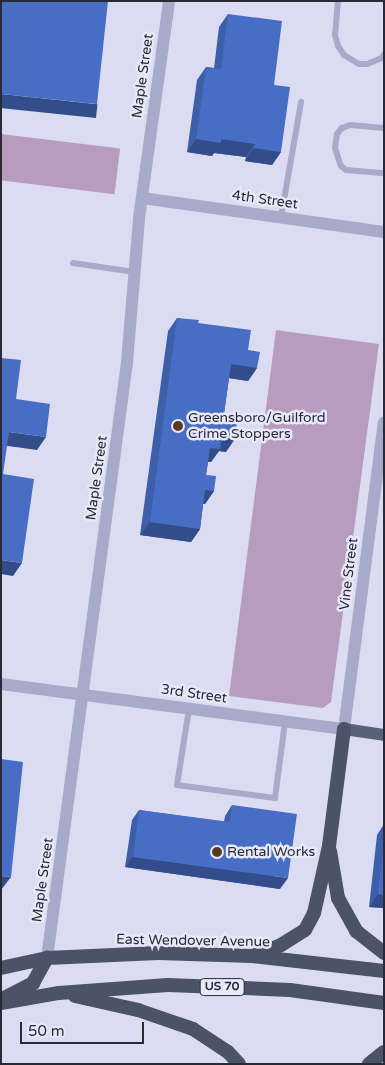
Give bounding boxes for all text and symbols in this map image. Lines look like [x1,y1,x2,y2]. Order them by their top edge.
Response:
street label: Maple Street [129,33,157,119]
street label: 4th Street [231,187,299,213]
place label: Greensboro/Guilford Crime Stoppers [188,410,326,442]
marker: Greensboro/Guilford Crime Stoppers [172,420,184,432]
street label: Maple Street [83,435,111,521]
street label: Vine Street [336,537,362,611]
street label: 3rd Street [160,681,228,707]
street label: Maple Street [29,837,57,923]
place label: Rental Works [227,844,315,860]
marker: Rental Works [211,846,223,858]
street label: East Wendover Avenue [116,931,270,951]
road number: US 70 [200,978,244,996]
scale bar [22,1012,146,1044]
text: 50 m [28,1022,65,1040]

